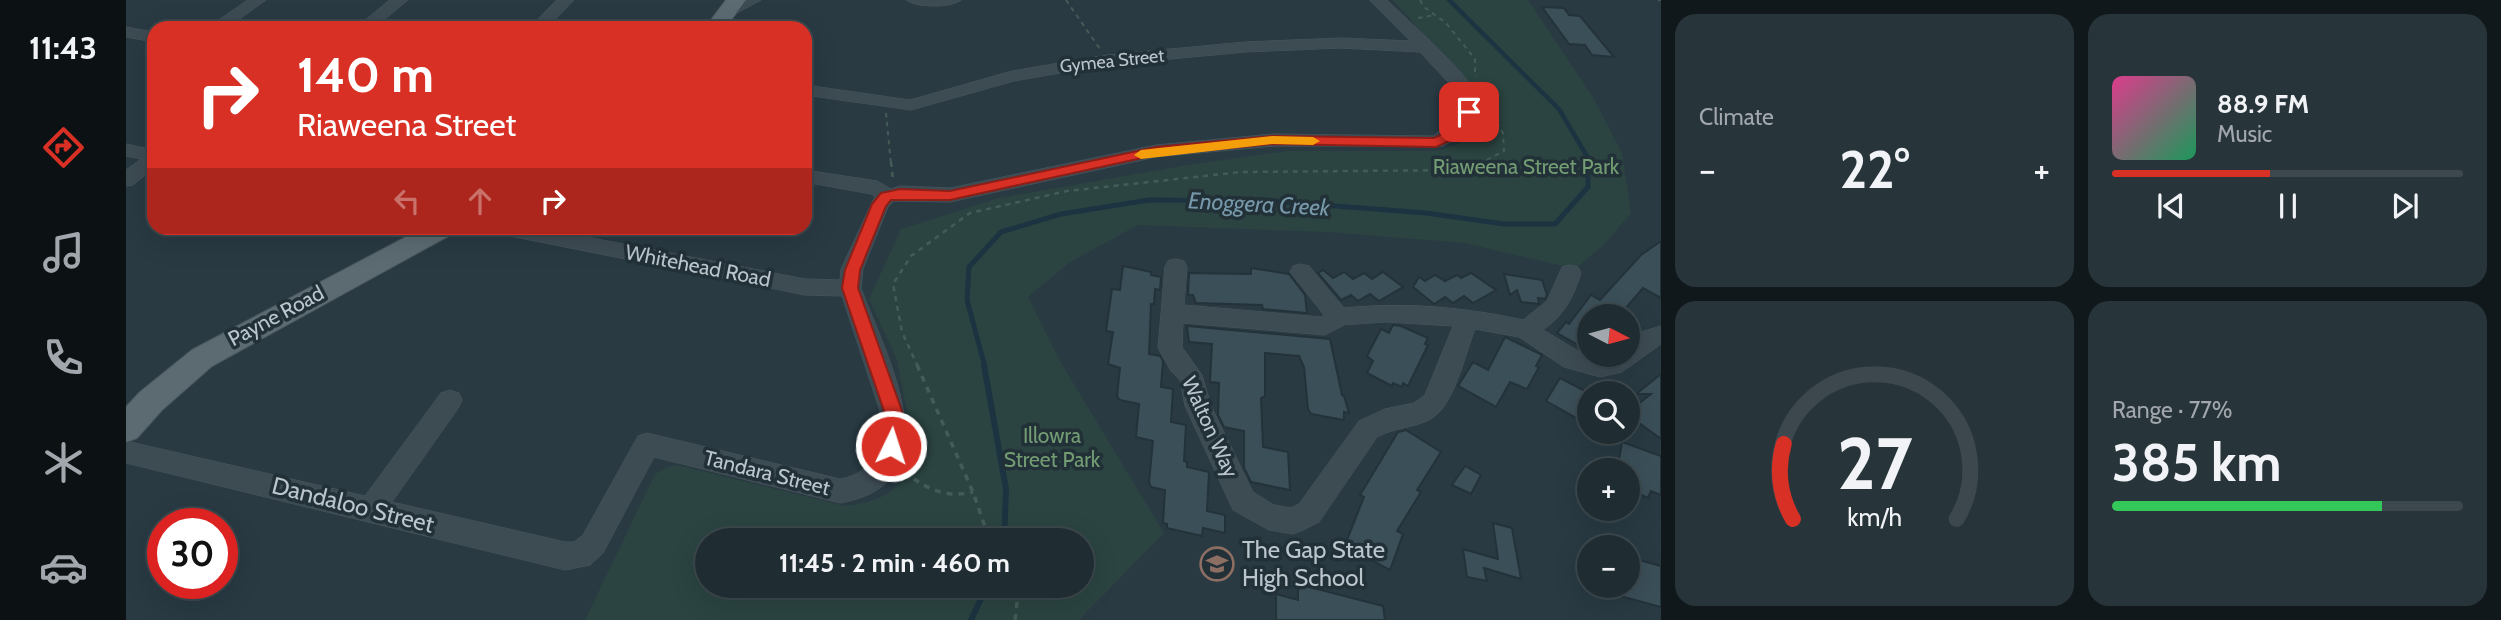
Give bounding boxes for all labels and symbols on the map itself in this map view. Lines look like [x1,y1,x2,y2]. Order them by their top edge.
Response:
street label: Gymea Street [1059,45,1165,77]
pin [1439,82,1499,142]
park label: Riaweena Street Park [1433,154,1620,179]
water label: Enoggera Creek [1187,186,1332,222]
street label: Whitehead Road [623,239,773,292]
street label: Payne Road [224,280,328,351]
north arrow [1577,304,1640,368]
street label: Walton Way [1177,372,1244,482]
position arrow [854,409,928,483]
park label: Illowra Street Park [1004,423,1101,472]
street label: Tandara Street [702,445,833,500]
street label: Dandaloo Street [269,470,437,539]
speed limit sign: 30 [147,508,238,599]
place label: The Gap State High School [1242,535,1385,592]
school or university icon: The Gap State High School [1198,545,1236,583]

